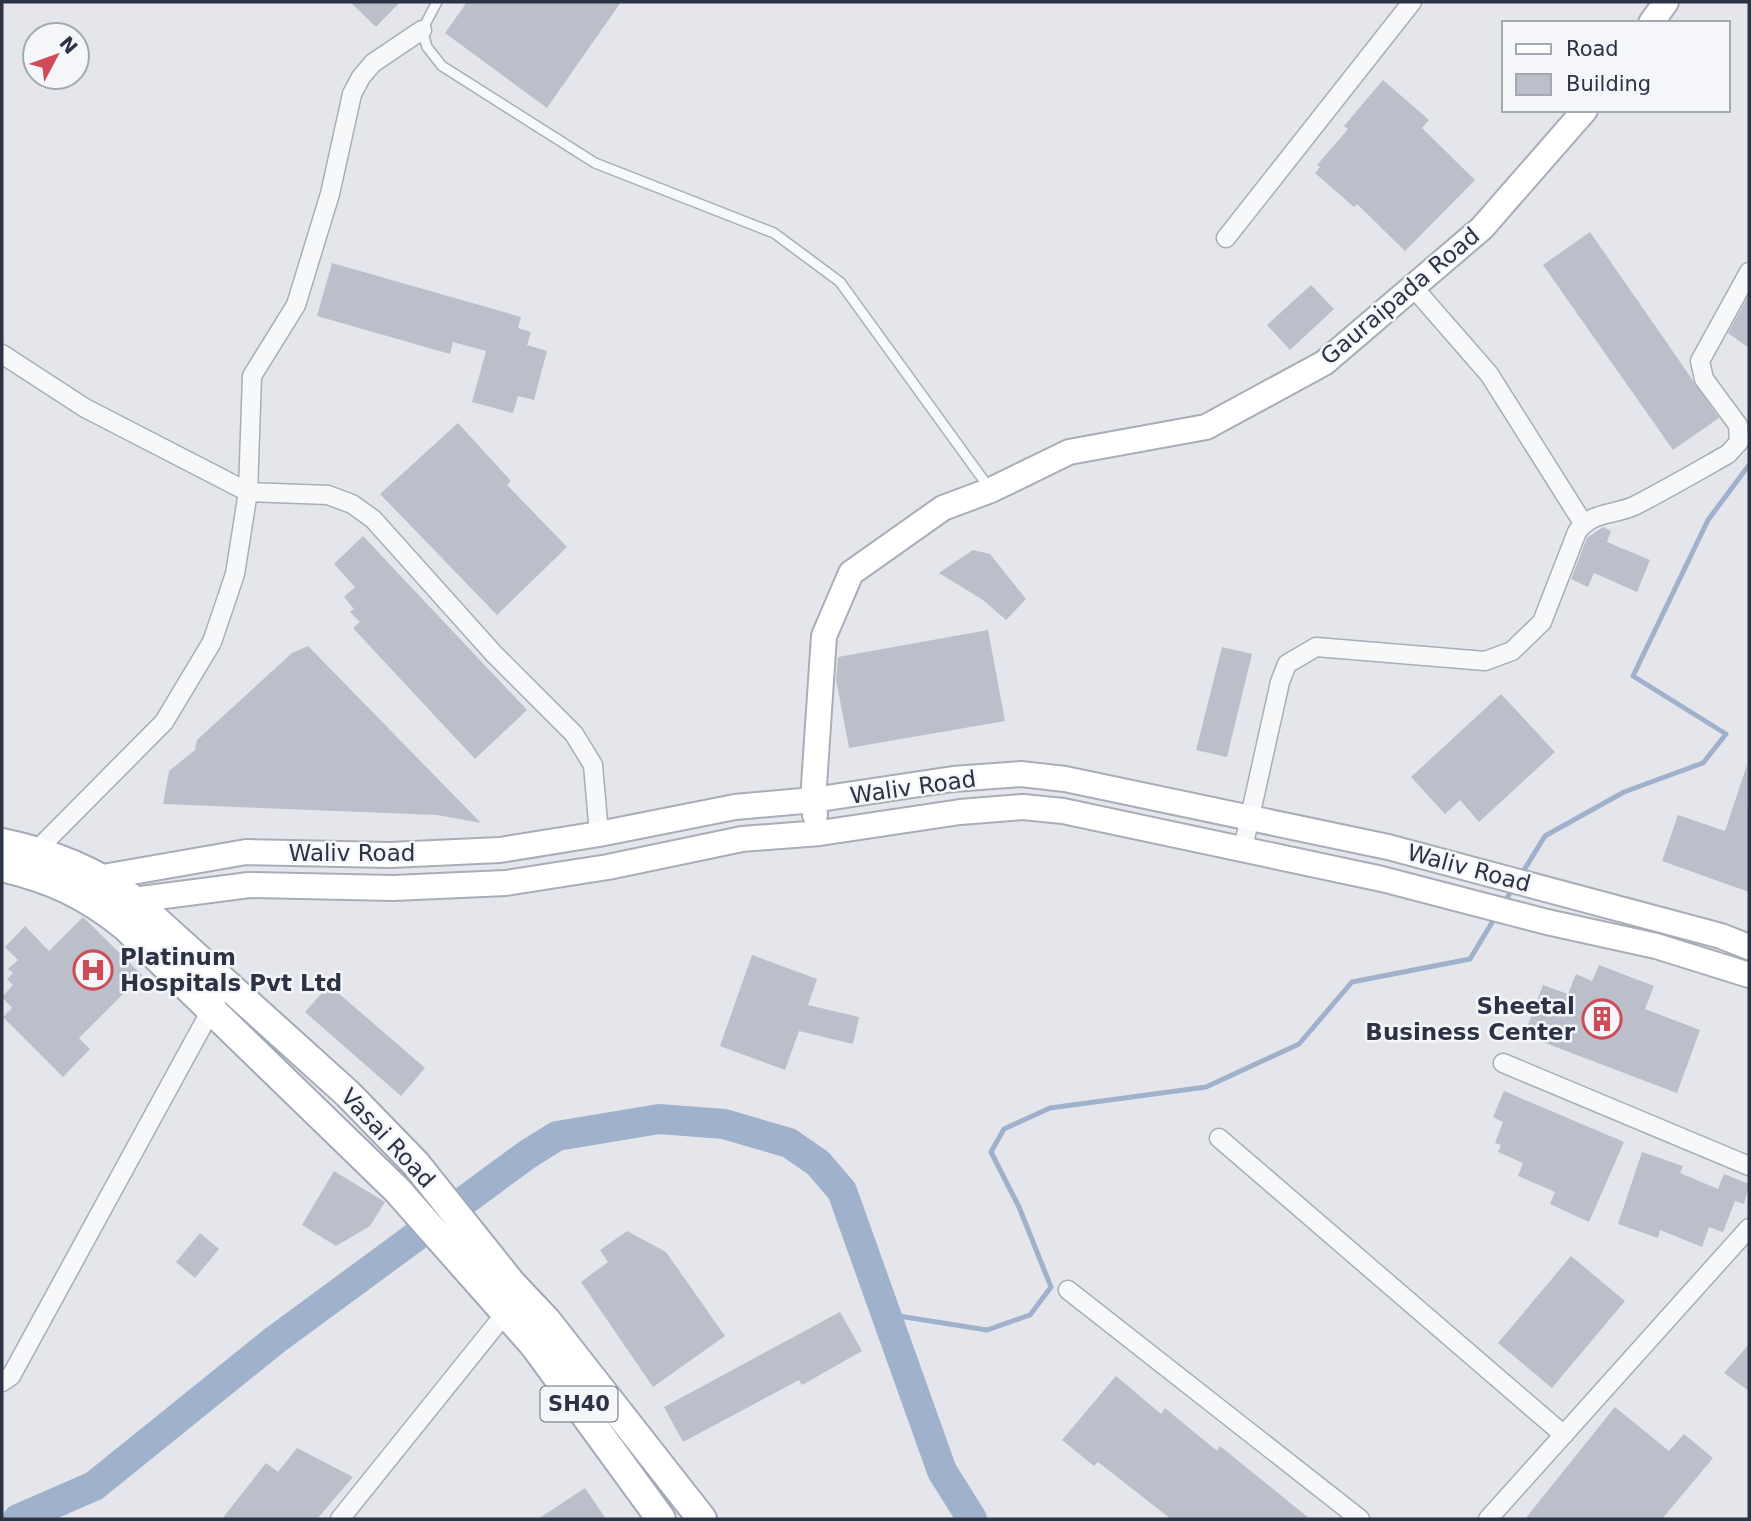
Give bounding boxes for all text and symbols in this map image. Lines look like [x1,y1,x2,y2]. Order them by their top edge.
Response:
north arrow [21,21,91,91]
legend [1502,21,1730,112]
text: N [55,32,82,58]
text: Road [1566,37,1619,61]
text: Building [1566,72,1651,96]
street label: Gauraipada Road [1315,222,1485,370]
street label: Waliv Road [848,765,978,809]
street label: Waliv Road [1404,839,1534,897]
street label: Waliv Road [289,840,415,866]
place label: Platinum Hospitals Pvt Ltd [120,944,342,996]
hospital icon: Platinum Hospitals Pvt Ltd [72,949,114,991]
place label: Sheetal Business Center [1365,993,1576,1045]
building icon: Sheetal Business Center [1581,998,1623,1040]
street label: Vasai Road [336,1083,440,1193]
road number: SH40 [540,1386,618,1422]

